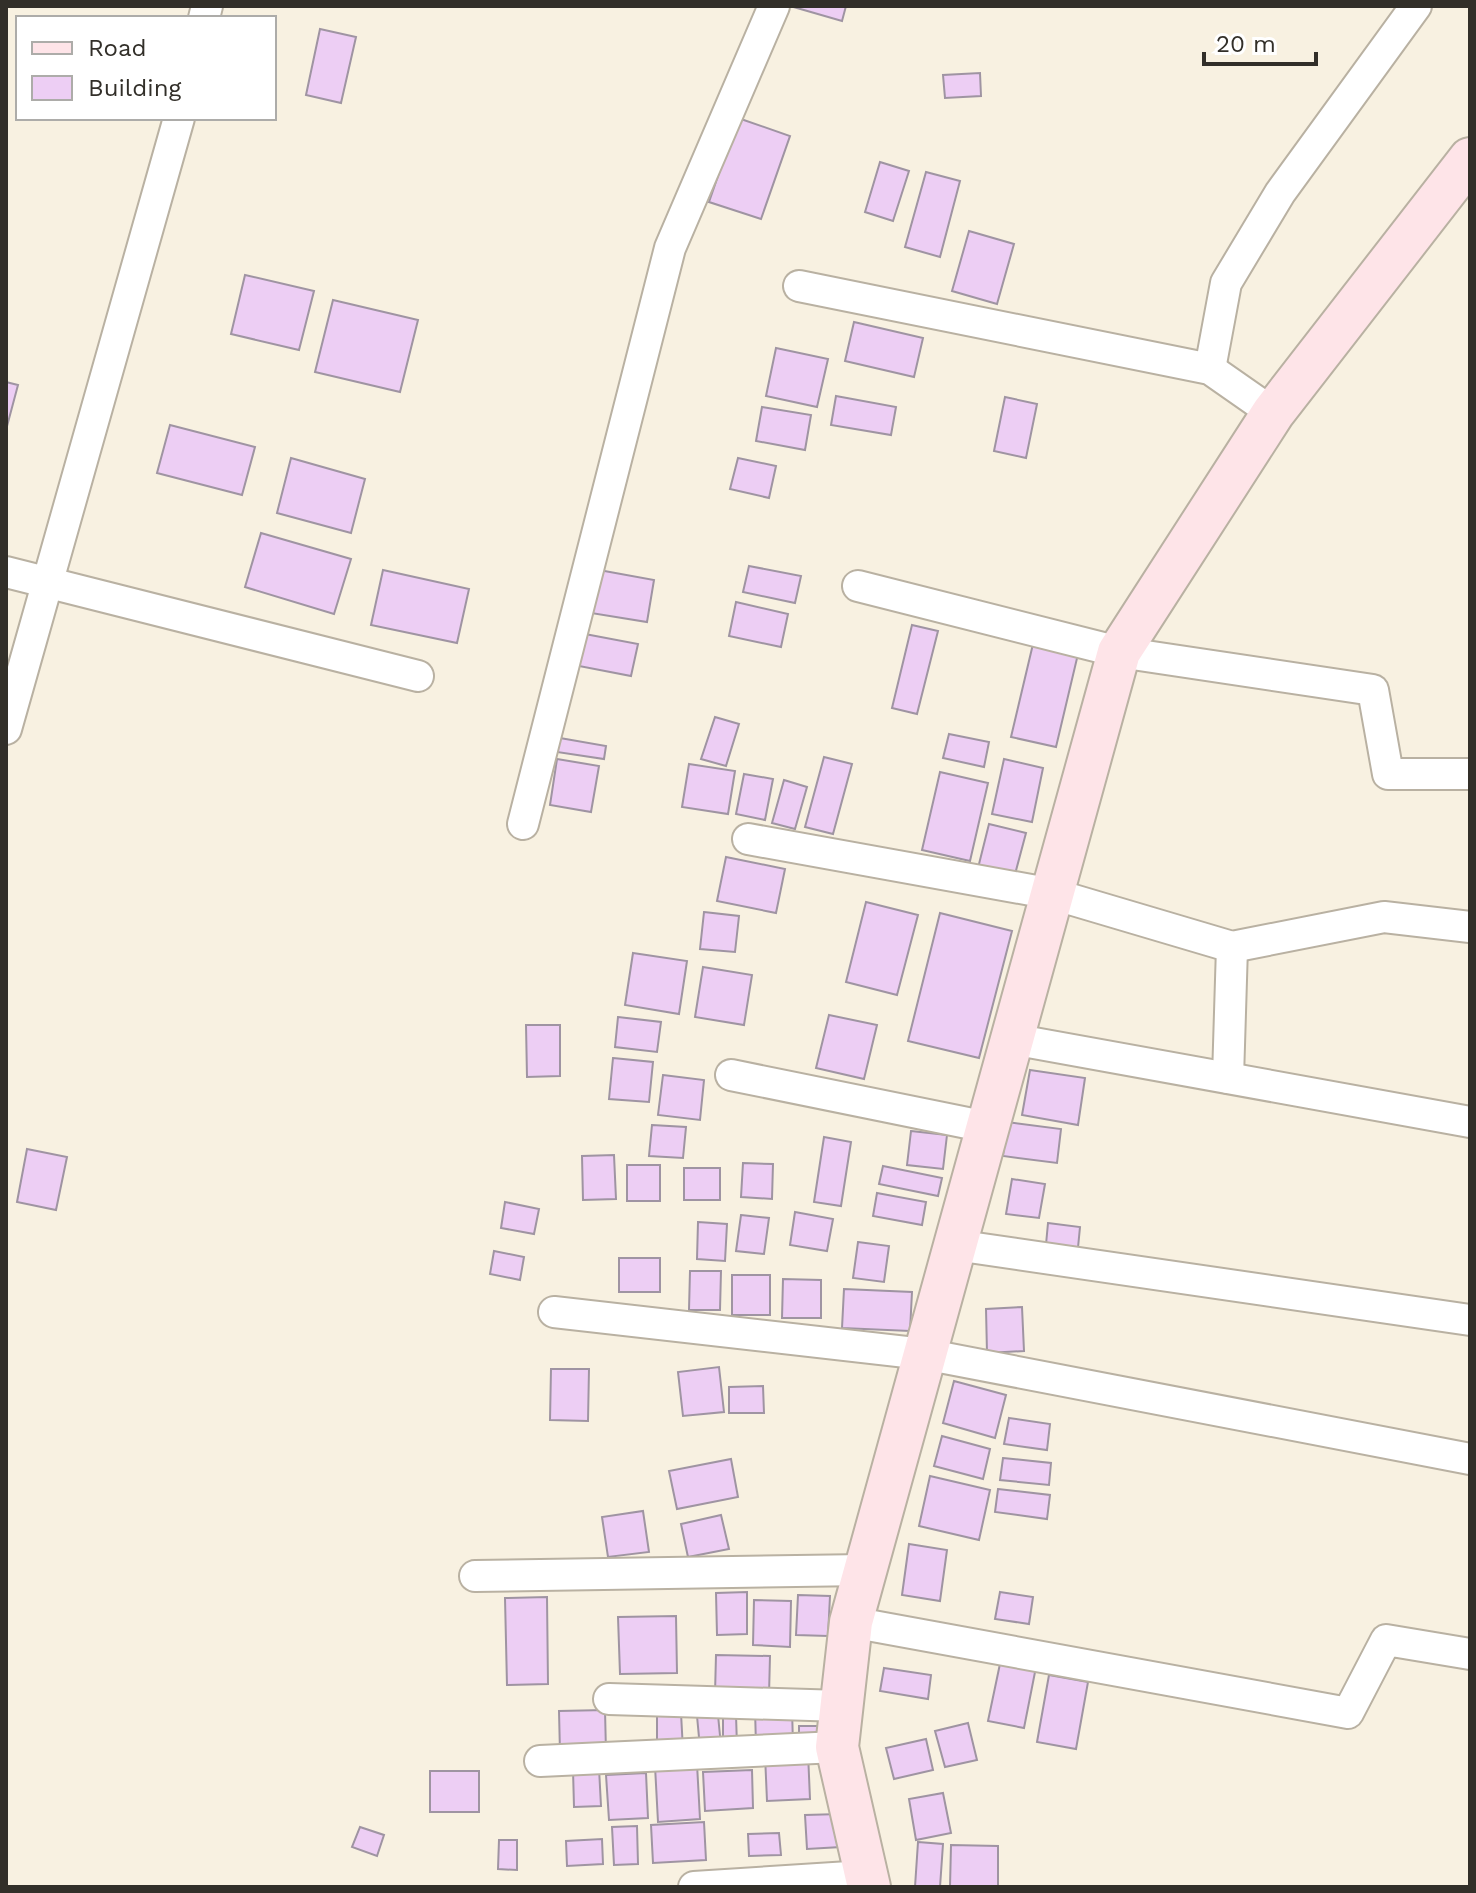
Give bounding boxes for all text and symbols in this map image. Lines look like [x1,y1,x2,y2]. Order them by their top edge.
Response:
legend [16,16,276,120]
scale bar [1204,16,1316,66]
text: 20 m [1216,30,1276,58]
text: Road [88,34,147,62]
text: Building [88,74,181,102]

